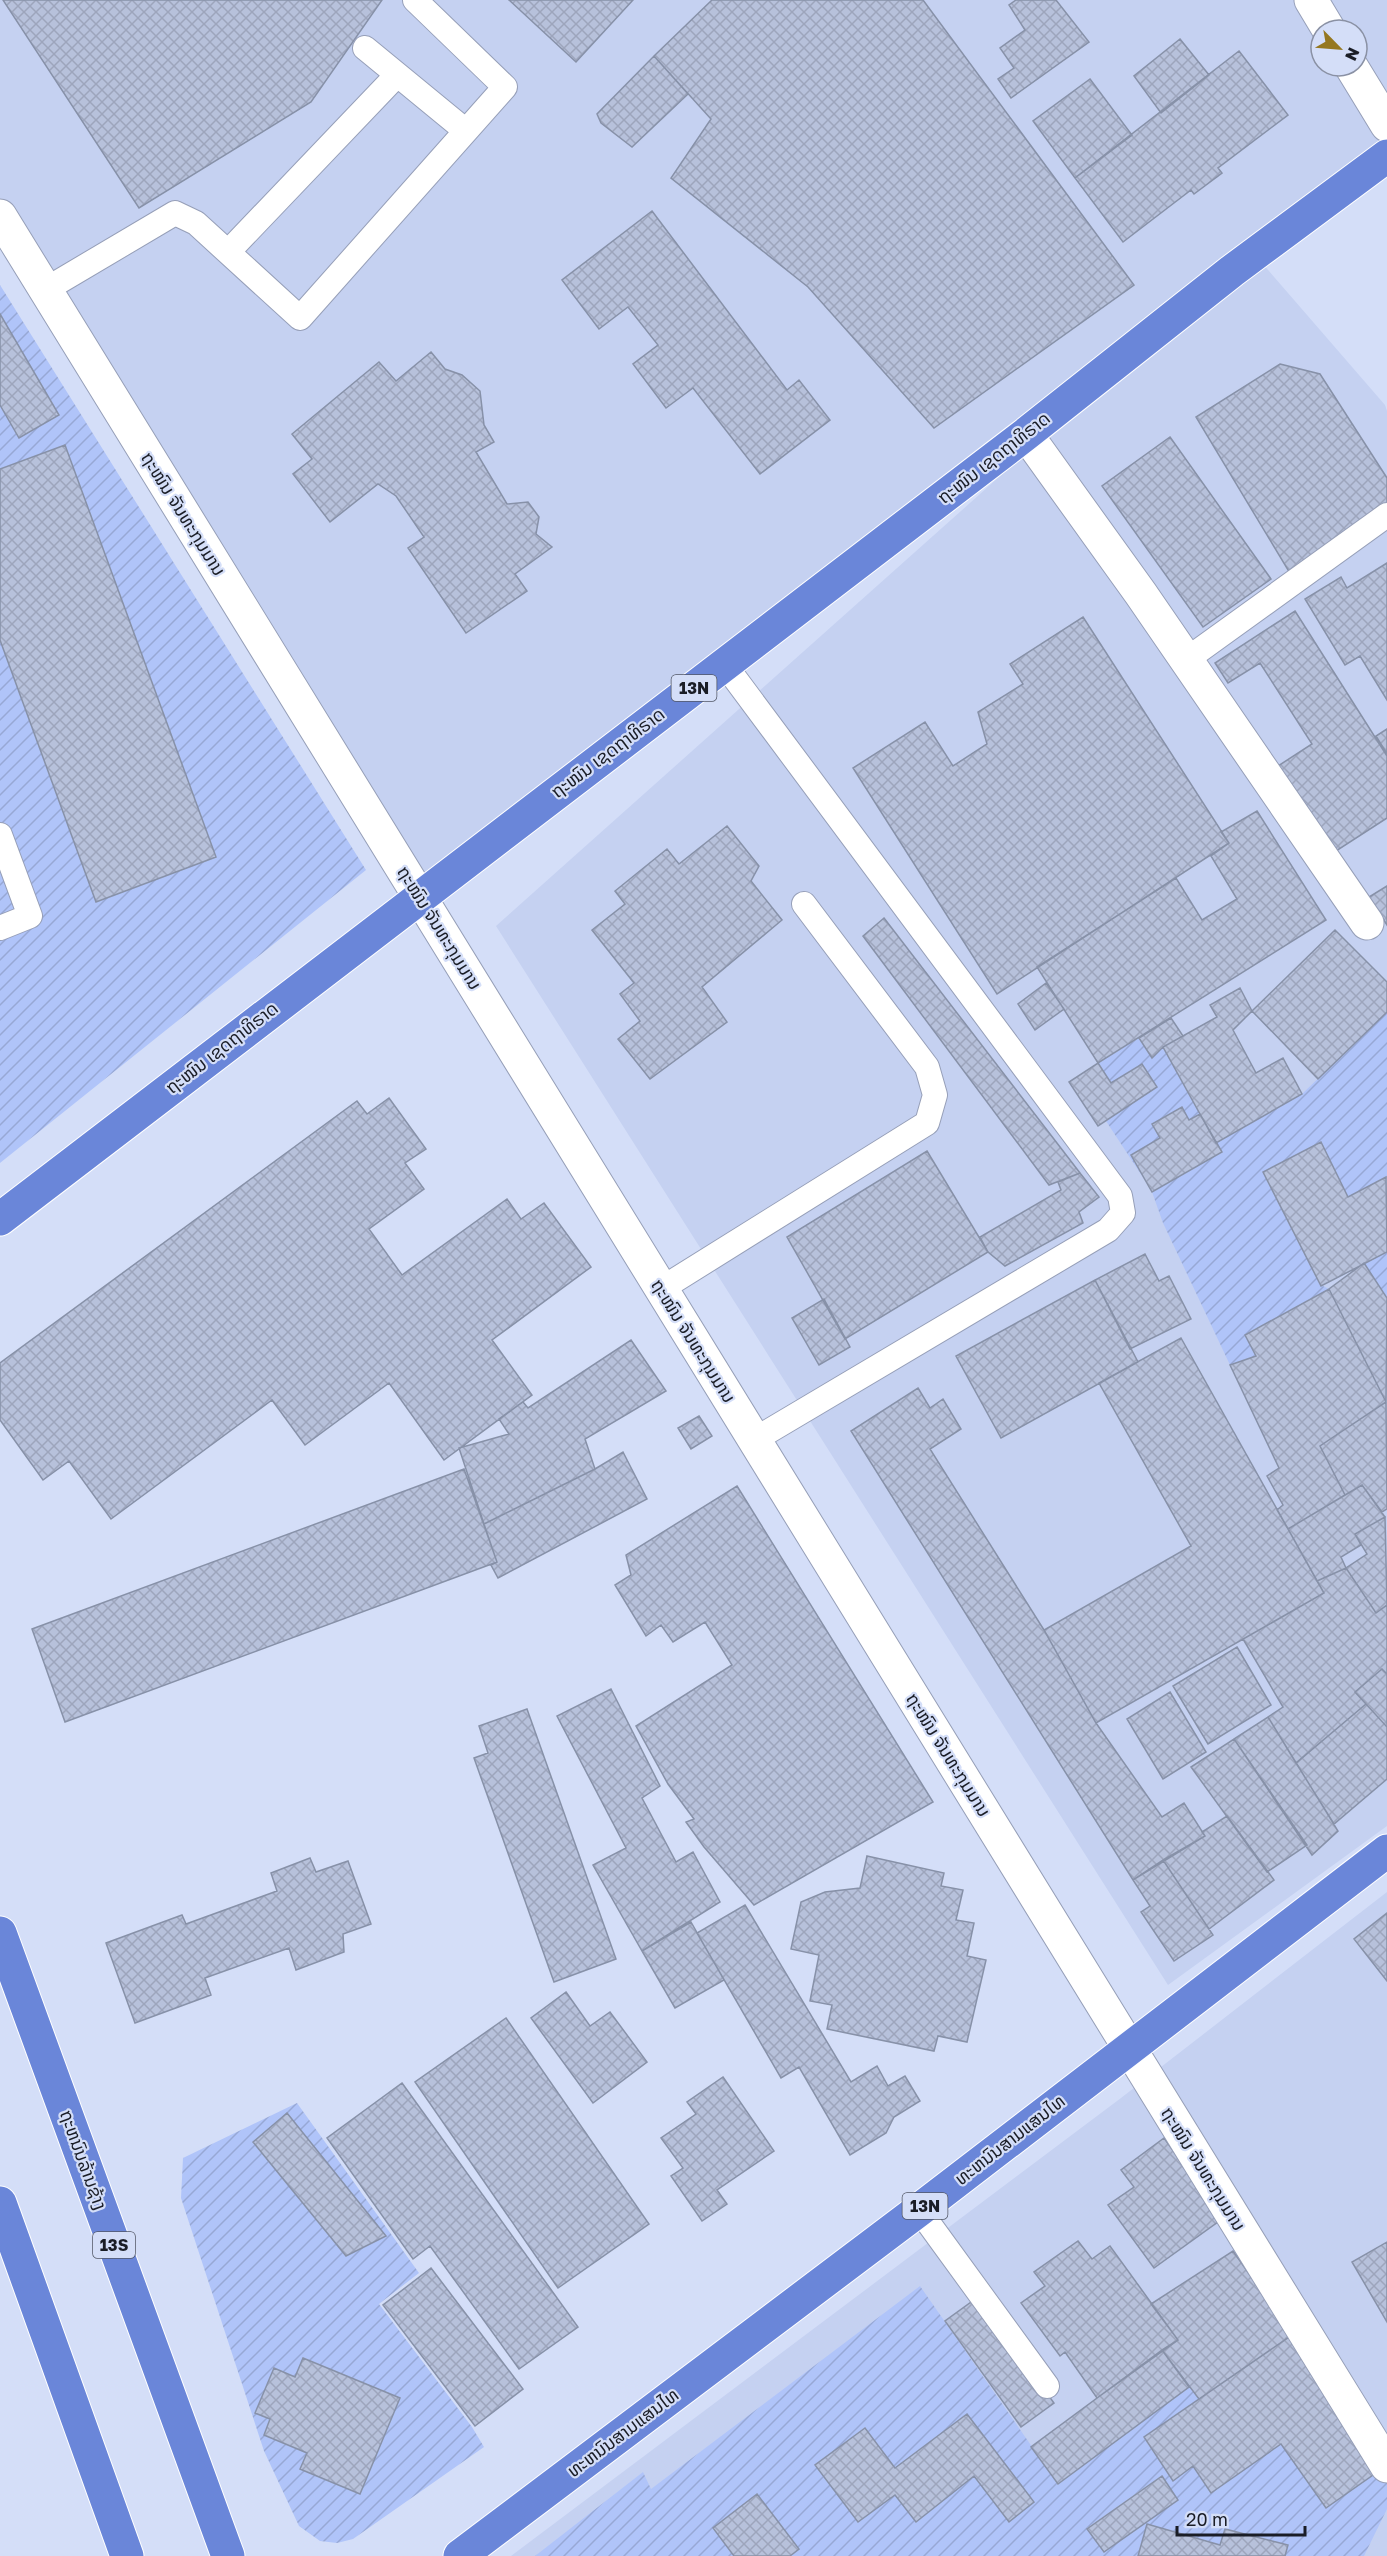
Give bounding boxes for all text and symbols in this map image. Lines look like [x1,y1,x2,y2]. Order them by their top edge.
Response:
north arrow [1309,18,1369,78]
text: N [1341,45,1364,64]
street label: ຖະໜົນ ເຊດຖາທິຣາດ [933,406,1054,508]
street label: ຖະໜົນ ຈັນທະກຸມມານ [136,447,231,580]
road number: 13N [672,675,716,701]
street label: ຖະໜົນ ເຊດຖາທິຣາດ [546,702,669,802]
street label: ຖະໜົນ ຈັນທະກຸມມານ [392,861,487,994]
street label: ຖະໜົນ ເຊດຖາທິຣາດ [161,996,282,1098]
street label: ຖະໜົນ ຈັນທະກຸມມານ [646,1274,741,1407]
street label: ຖະໜົນ ຈັນທະກຸມມານ [901,1688,996,1821]
street label: ທະຫນົນສາມແສນໄທ [950,2089,1069,2189]
street label: ຖະໜົນ ຈັນທະກຸມມານ [1156,2102,1251,2235]
street label: ຖະຫນົນລ້ານຊ້າງ [56,2107,112,2213]
road number: 13N [902,2193,948,2219]
road number: 13S [93,2232,135,2258]
street label: ທະຫນົນສາມແສນໄທ [562,2383,682,2481]
scale bar [1177,2499,1304,2537]
text: 20 m [1186,2508,1228,2530]

